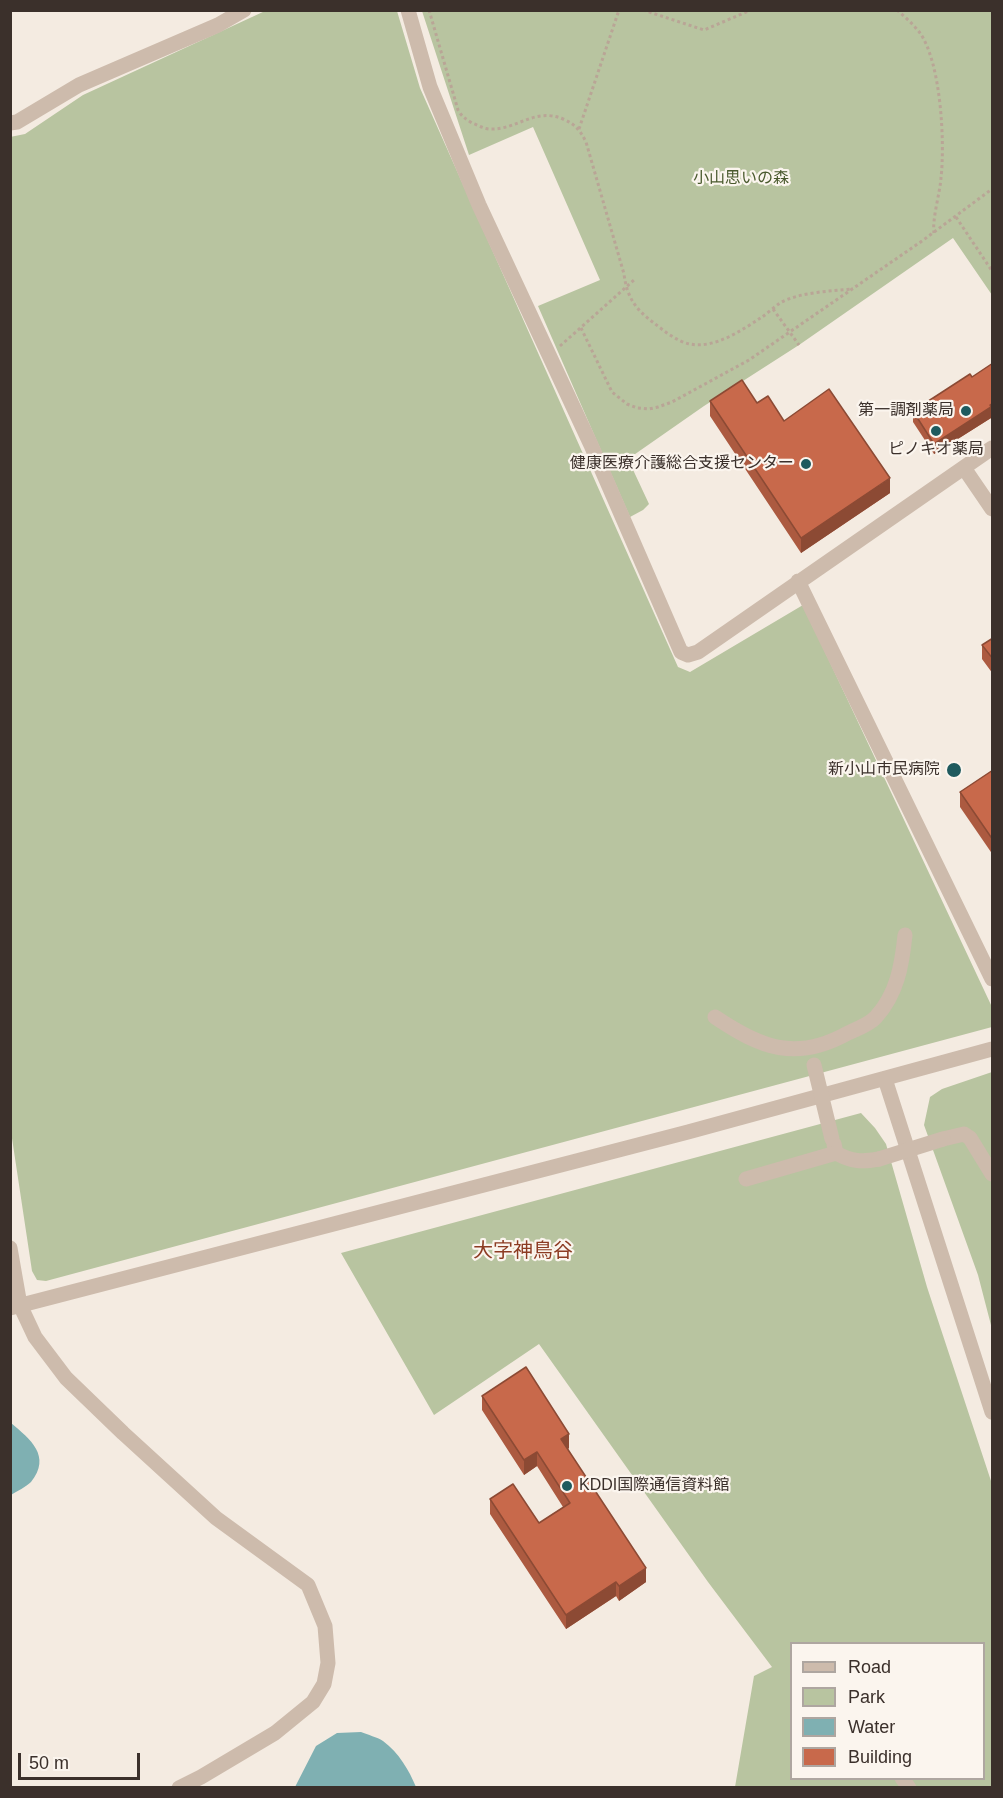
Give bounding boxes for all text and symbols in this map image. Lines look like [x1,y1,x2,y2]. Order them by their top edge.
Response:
park label: 小山思いの森 [693,169,789,189]
place label: 第一調剤薬局 [858,401,954,421]
marker: 第一調剤薬局 [959,404,973,418]
marker: ピノキオ薬局 [929,424,943,438]
place label: ピノキオ薬局 [888,440,984,460]
place label: 健康医療介護総合支援センター [570,454,794,474]
marker: 健康医療介護総合支援センター [799,457,813,471]
place label: 新小山市民病院 [828,760,940,780]
marker: 新小山市民病院 [945,761,963,779]
district label: 大字神鳥谷 [473,1239,573,1263]
place label: KDDI国際通信資料館 [579,1476,729,1496]
marker: KDDI国際通信資料館 [560,1479,574,1493]
legend [790,1642,985,1780]
text: Road [848,1657,891,1677]
text: Park [848,1687,885,1707]
text: Water [848,1717,895,1737]
scale bar [21,1741,142,1779]
text: Building [848,1747,912,1767]
text: 50 m [29,1753,69,1773]

